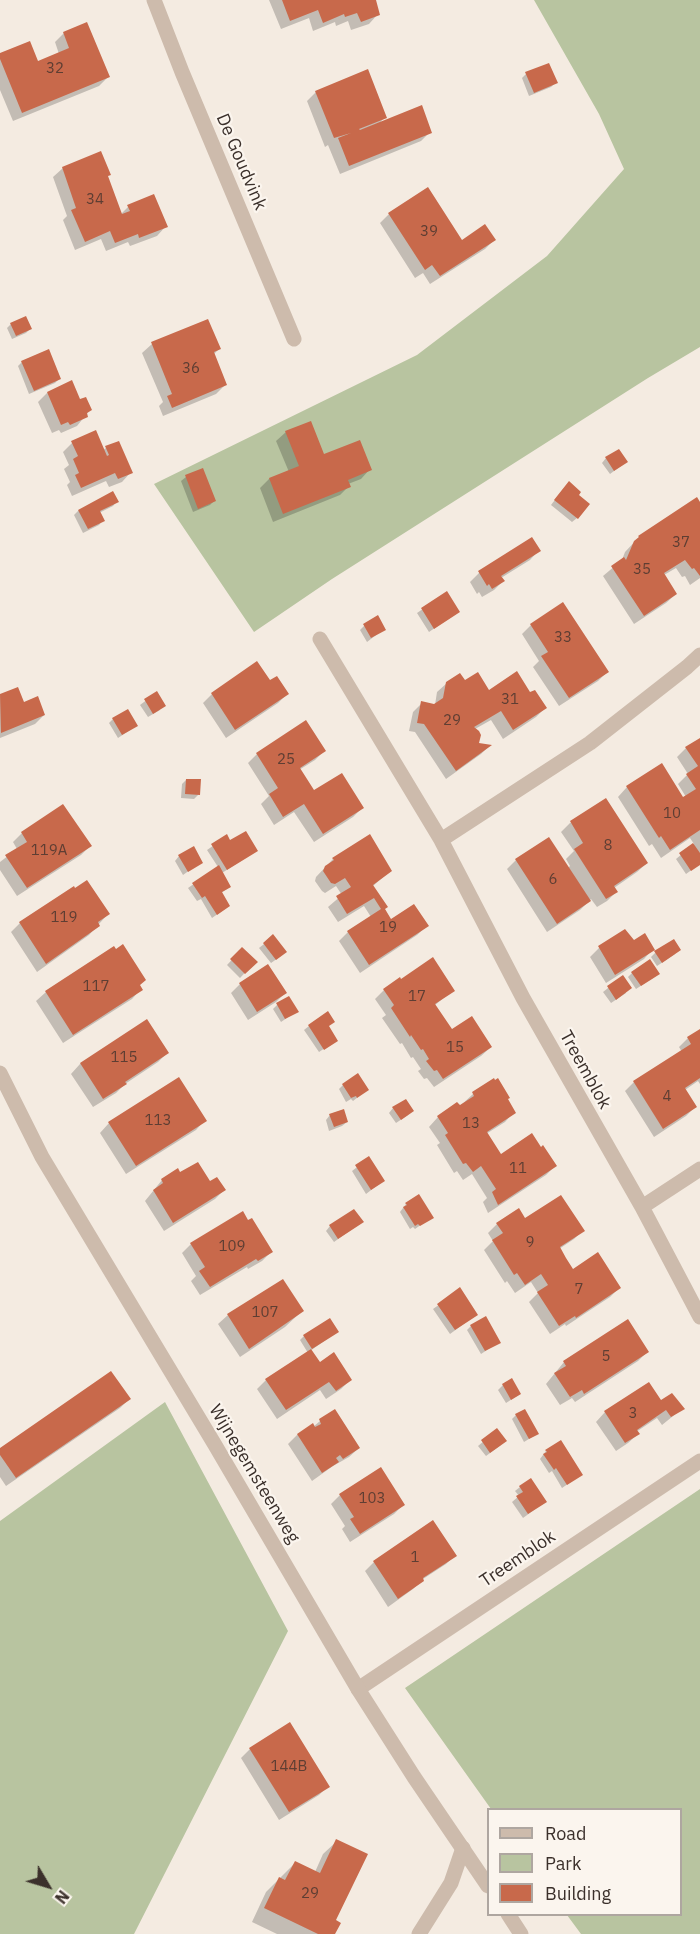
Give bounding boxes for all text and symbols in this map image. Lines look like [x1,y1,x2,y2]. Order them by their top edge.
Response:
house number: 32 [46,60,64,78]
street label: De Goudvink [211,111,271,213]
house number: 34 [86,191,104,209]
house number: 39 [420,223,438,241]
house number: 36 [182,360,200,378]
house number: 37 [672,534,690,552]
house number: 35 [633,561,651,579]
house number: 33 [554,629,572,647]
house number: 31 [501,691,519,709]
house number: 29 [443,712,461,730]
house number: 25 [277,751,295,769]
house number: 10 [663,805,681,823]
house number: 8 [604,837,612,855]
house number: 119A [31,842,67,860]
house number: 6 [549,871,557,889]
house number: 119 [51,909,77,927]
house number: 19 [379,919,397,937]
house number: 117 [83,978,109,996]
house number: 17 [408,988,426,1006]
street label: Treemblok [555,1027,615,1113]
house number: 15 [446,1039,464,1057]
house number: 115 [111,1049,137,1067]
house number: 4 [663,1088,671,1106]
house number: 113 [145,1112,171,1130]
house number: 13 [462,1115,480,1133]
house number: 11 [509,1160,527,1178]
house number: 9 [526,1234,534,1252]
house number: 109 [219,1238,245,1256]
house number: 7 [575,1281,583,1299]
house number: 107 [252,1304,278,1322]
house number: 5 [602,1348,610,1366]
street label: Wijnegemsteenweg [204,1401,304,1547]
house number: 3 [629,1405,637,1423]
house number: 103 [359,1490,385,1508]
street label: Treemblok [476,1526,560,1592]
house number: 1 [411,1549,419,1567]
house number: 144B [271,1758,307,1776]
legend [487,1808,682,1916]
text: Road [545,1822,586,1845]
text: Park [545,1852,581,1875]
north arrow [18,1856,78,1916]
text: Building [545,1882,611,1905]
house number: 29 [301,1885,319,1903]
text: N [51,1886,74,1908]

